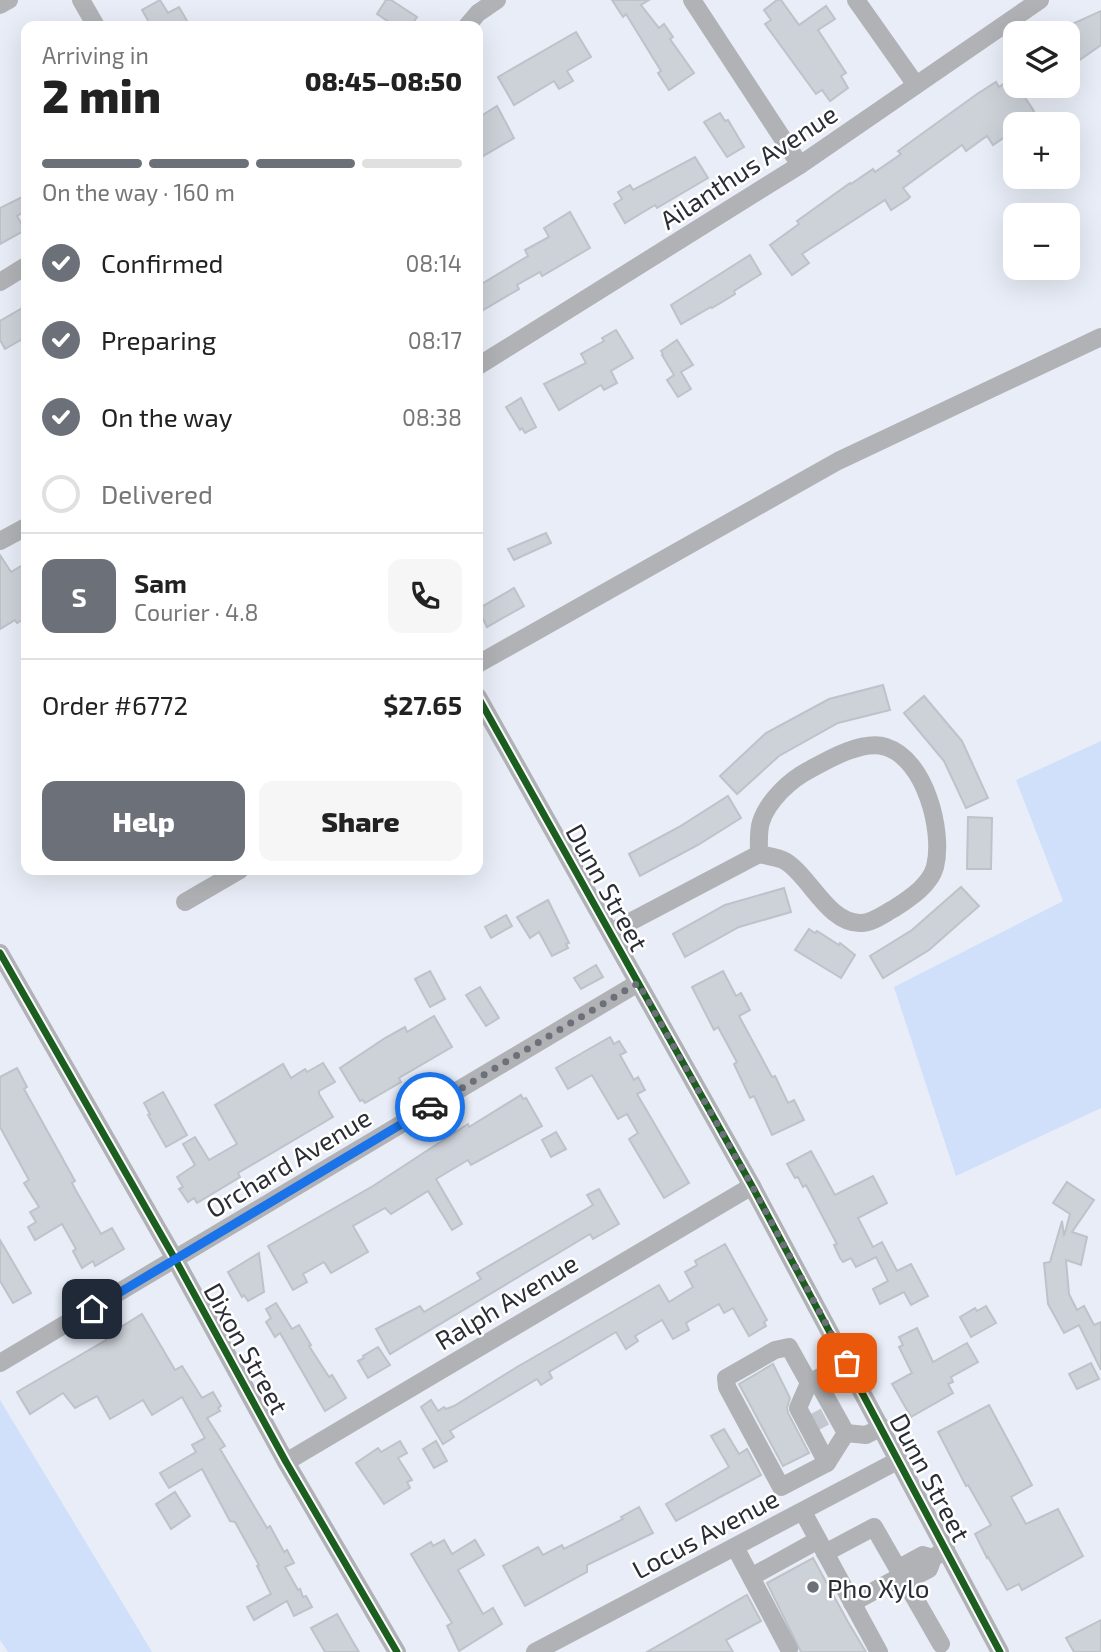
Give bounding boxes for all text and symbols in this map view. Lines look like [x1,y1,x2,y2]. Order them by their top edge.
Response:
map controls [1003,21,1080,280]
button: layers [1003,21,1080,98]
text: Arriving in [42,41,149,69]
text: 08:45–08:50 [305,65,462,96]
text: 2 min [42,67,161,122]
street label: Ailanthus Avenue [654,97,842,235]
button: + [1003,112,1080,189]
text: On the way · 160 m [42,178,235,206]
button: − [1003,203,1080,280]
icon: check [42,244,80,282]
text: Confirmed [101,247,224,278]
text: 08:14 [405,249,462,277]
icon: check [42,321,80,359]
text: Preparing [101,324,216,355]
text: 08:17 [408,326,462,354]
icon: check [42,398,80,436]
text: On the way [101,401,232,432]
text: 08:38 [402,403,462,431]
text: Delivered [101,478,213,509]
button: phone [388,559,462,633]
text: Sam [134,567,187,598]
text: S [71,581,87,612]
text: Courier · 4.8 [134,598,258,626]
text: Order #6772 [42,689,188,720]
text: $27.65 [383,689,462,720]
button: Help [42,781,245,861]
button: Share [259,781,462,861]
street label: Dunn Street [560,818,656,956]
courier [395,1072,465,1142]
icon: car [411,1088,449,1126]
street label: Orchard Avenue [200,1101,376,1223]
street label: Ralph Avenue [429,1246,583,1356]
street label: Dixon Street [198,1277,296,1419]
pin [62,1279,122,1339]
icon: home [73,1290,111,1328]
pin [817,1333,877,1393]
icon: bag [828,1344,866,1382]
street label: Dunn Street [884,1408,978,1546]
street label: Locus Avenue [627,1481,783,1585]
place label: Pho Xylo [827,1572,930,1603]
marker: Pho Xylo [805,1579,821,1595]

